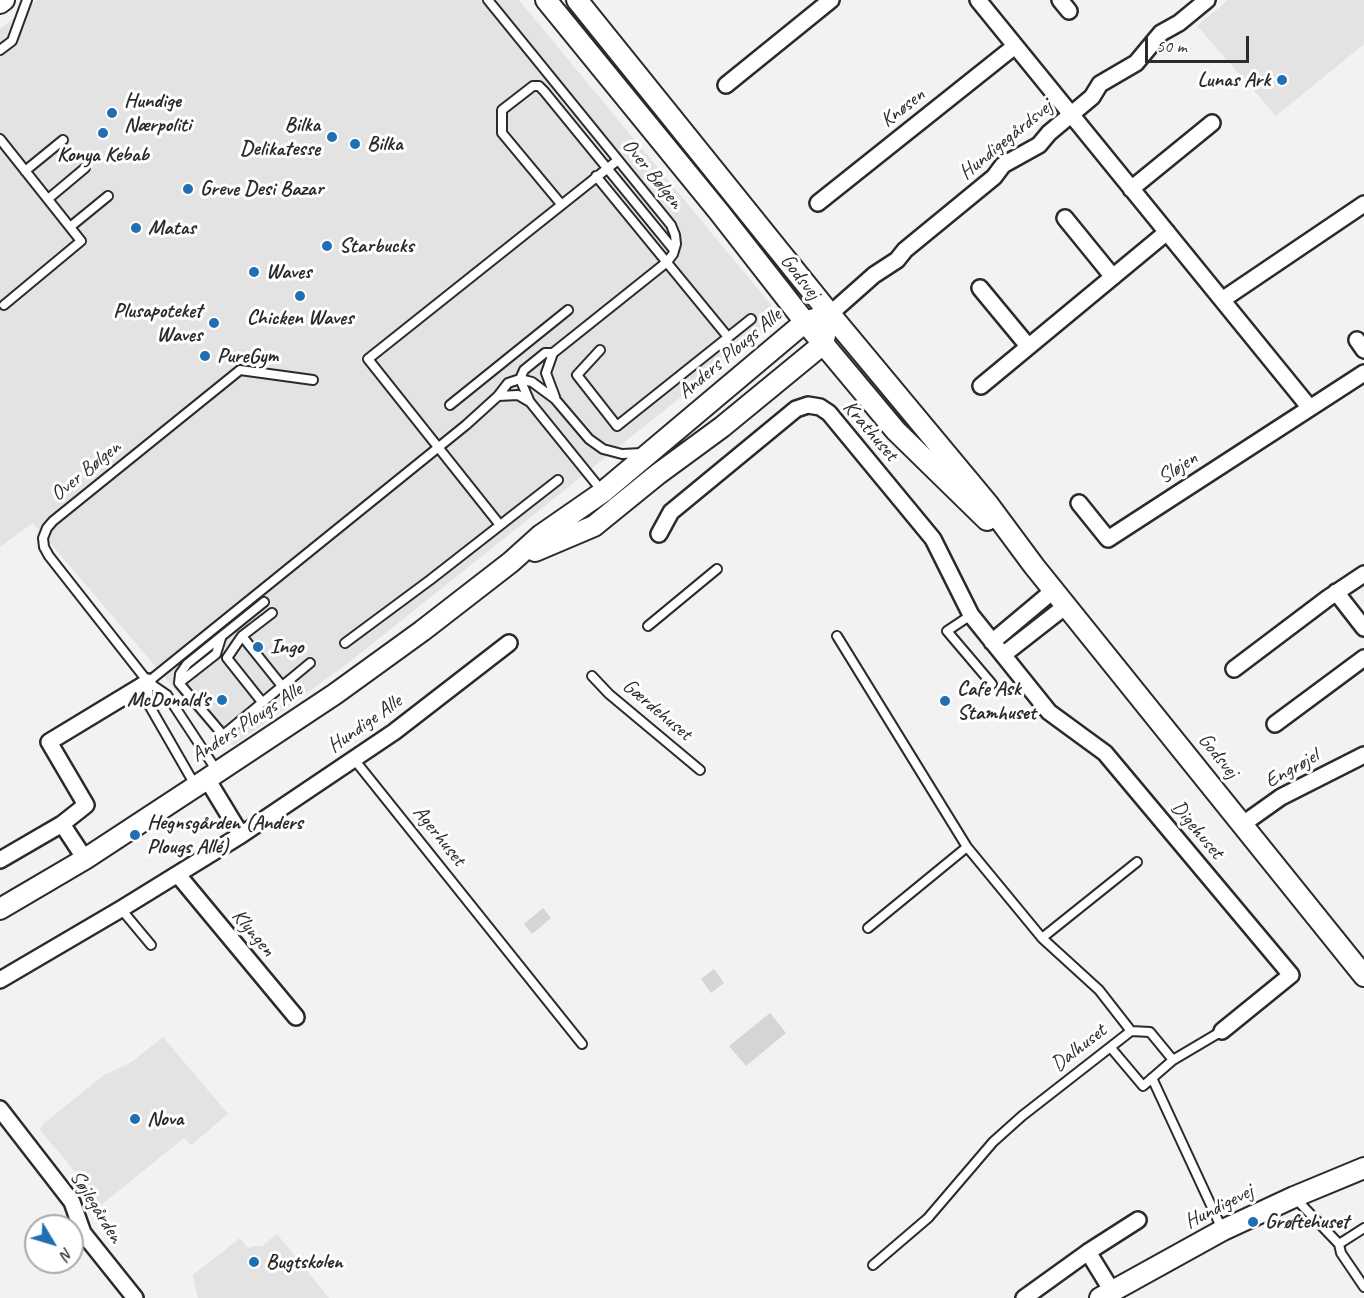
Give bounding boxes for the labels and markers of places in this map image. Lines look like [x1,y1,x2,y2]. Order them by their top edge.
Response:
place label: Lunas Ark [1198,67,1270,93]
marker: Lunas Ark [1275,73,1289,87]
place label: Hundige Nærpoliti [124,88,191,138]
marker: Hundige Nærpoliti [105,106,119,120]
place label: Bilka Delikatesse [240,112,320,162]
marker: Konya Kebab [96,126,110,140]
marker: Bilka Delikatesse [325,130,339,144]
place label: Bilka [367,131,403,157]
marker: Bilka [348,137,362,151]
place label: Konya Kebab [57,142,149,168]
place label: Greve Desi Bazar [200,176,323,202]
marker: Greve Desi Bazar [181,182,195,196]
place label: Matas [148,215,196,241]
marker: Matas [129,221,143,235]
place label: Starbucks [339,233,414,259]
marker: Starbucks [320,239,334,253]
place label: Waves [266,259,311,285]
marker: Waves [247,265,261,279]
marker: Chicken Waves [293,289,307,303]
place label: Plusapoteket Waves [113,298,202,348]
place label: Chicken Waves [247,305,353,331]
marker: Plusapoteket Waves [207,316,221,330]
place label: PureGym [217,343,278,369]
marker: PureGym [198,349,212,363]
place label: Ingo [270,634,303,660]
marker: Ingo [251,640,265,654]
place label: Cafe Ask Stamhuset [957,676,1036,726]
place label: McDonald's [127,687,210,713]
marker: McDonald's [215,693,229,707]
marker: Cafe Ask Stamhuset [938,694,952,708]
place label: Hegnsgården (Anders Plougs Allé) [147,810,303,860]
marker: Hegnsgården (Anders Plougs Allé) [128,828,142,842]
place label: Nova [147,1106,183,1132]
marker: Nova [128,1112,142,1126]
place label: Grøftehuset [1265,1209,1349,1235]
marker: Grøftehuset [1246,1215,1260,1229]
place label: Bugtskolen [266,1249,343,1275]
marker: Bugtskolen [247,1255,261,1269]

